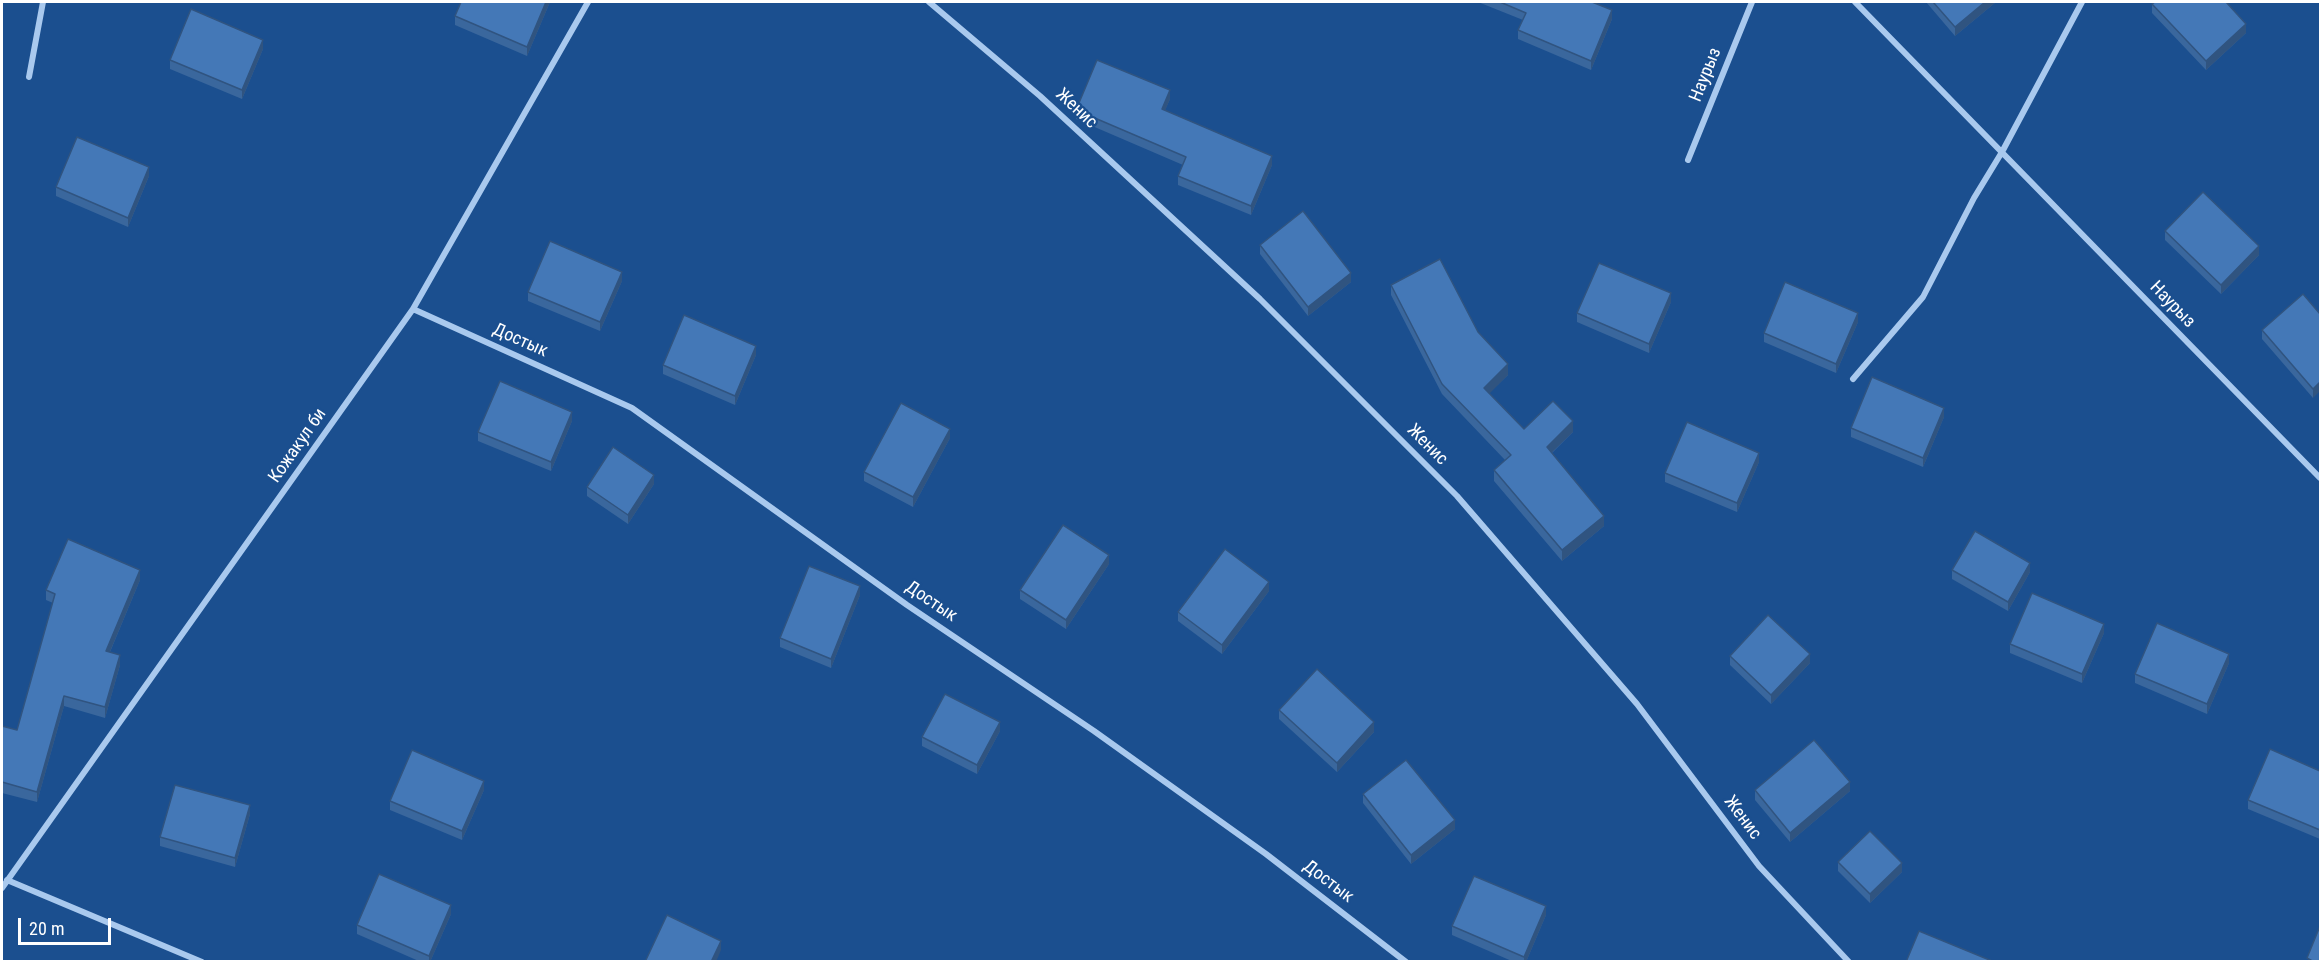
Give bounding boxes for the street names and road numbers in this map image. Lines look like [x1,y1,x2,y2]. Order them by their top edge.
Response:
street label: Наурыз [1685,45,1727,105]
street label: Женис [1051,84,1101,134]
street label: Наурыз [2145,277,2199,333]
street label: Достык [489,319,551,363]
street label: Кожакул би [264,405,332,487]
street label: Женис [1402,420,1452,470]
street label: Достык [901,577,961,627]
street label: Женис [1719,792,1765,844]
street label: Достык [1298,856,1358,908]

